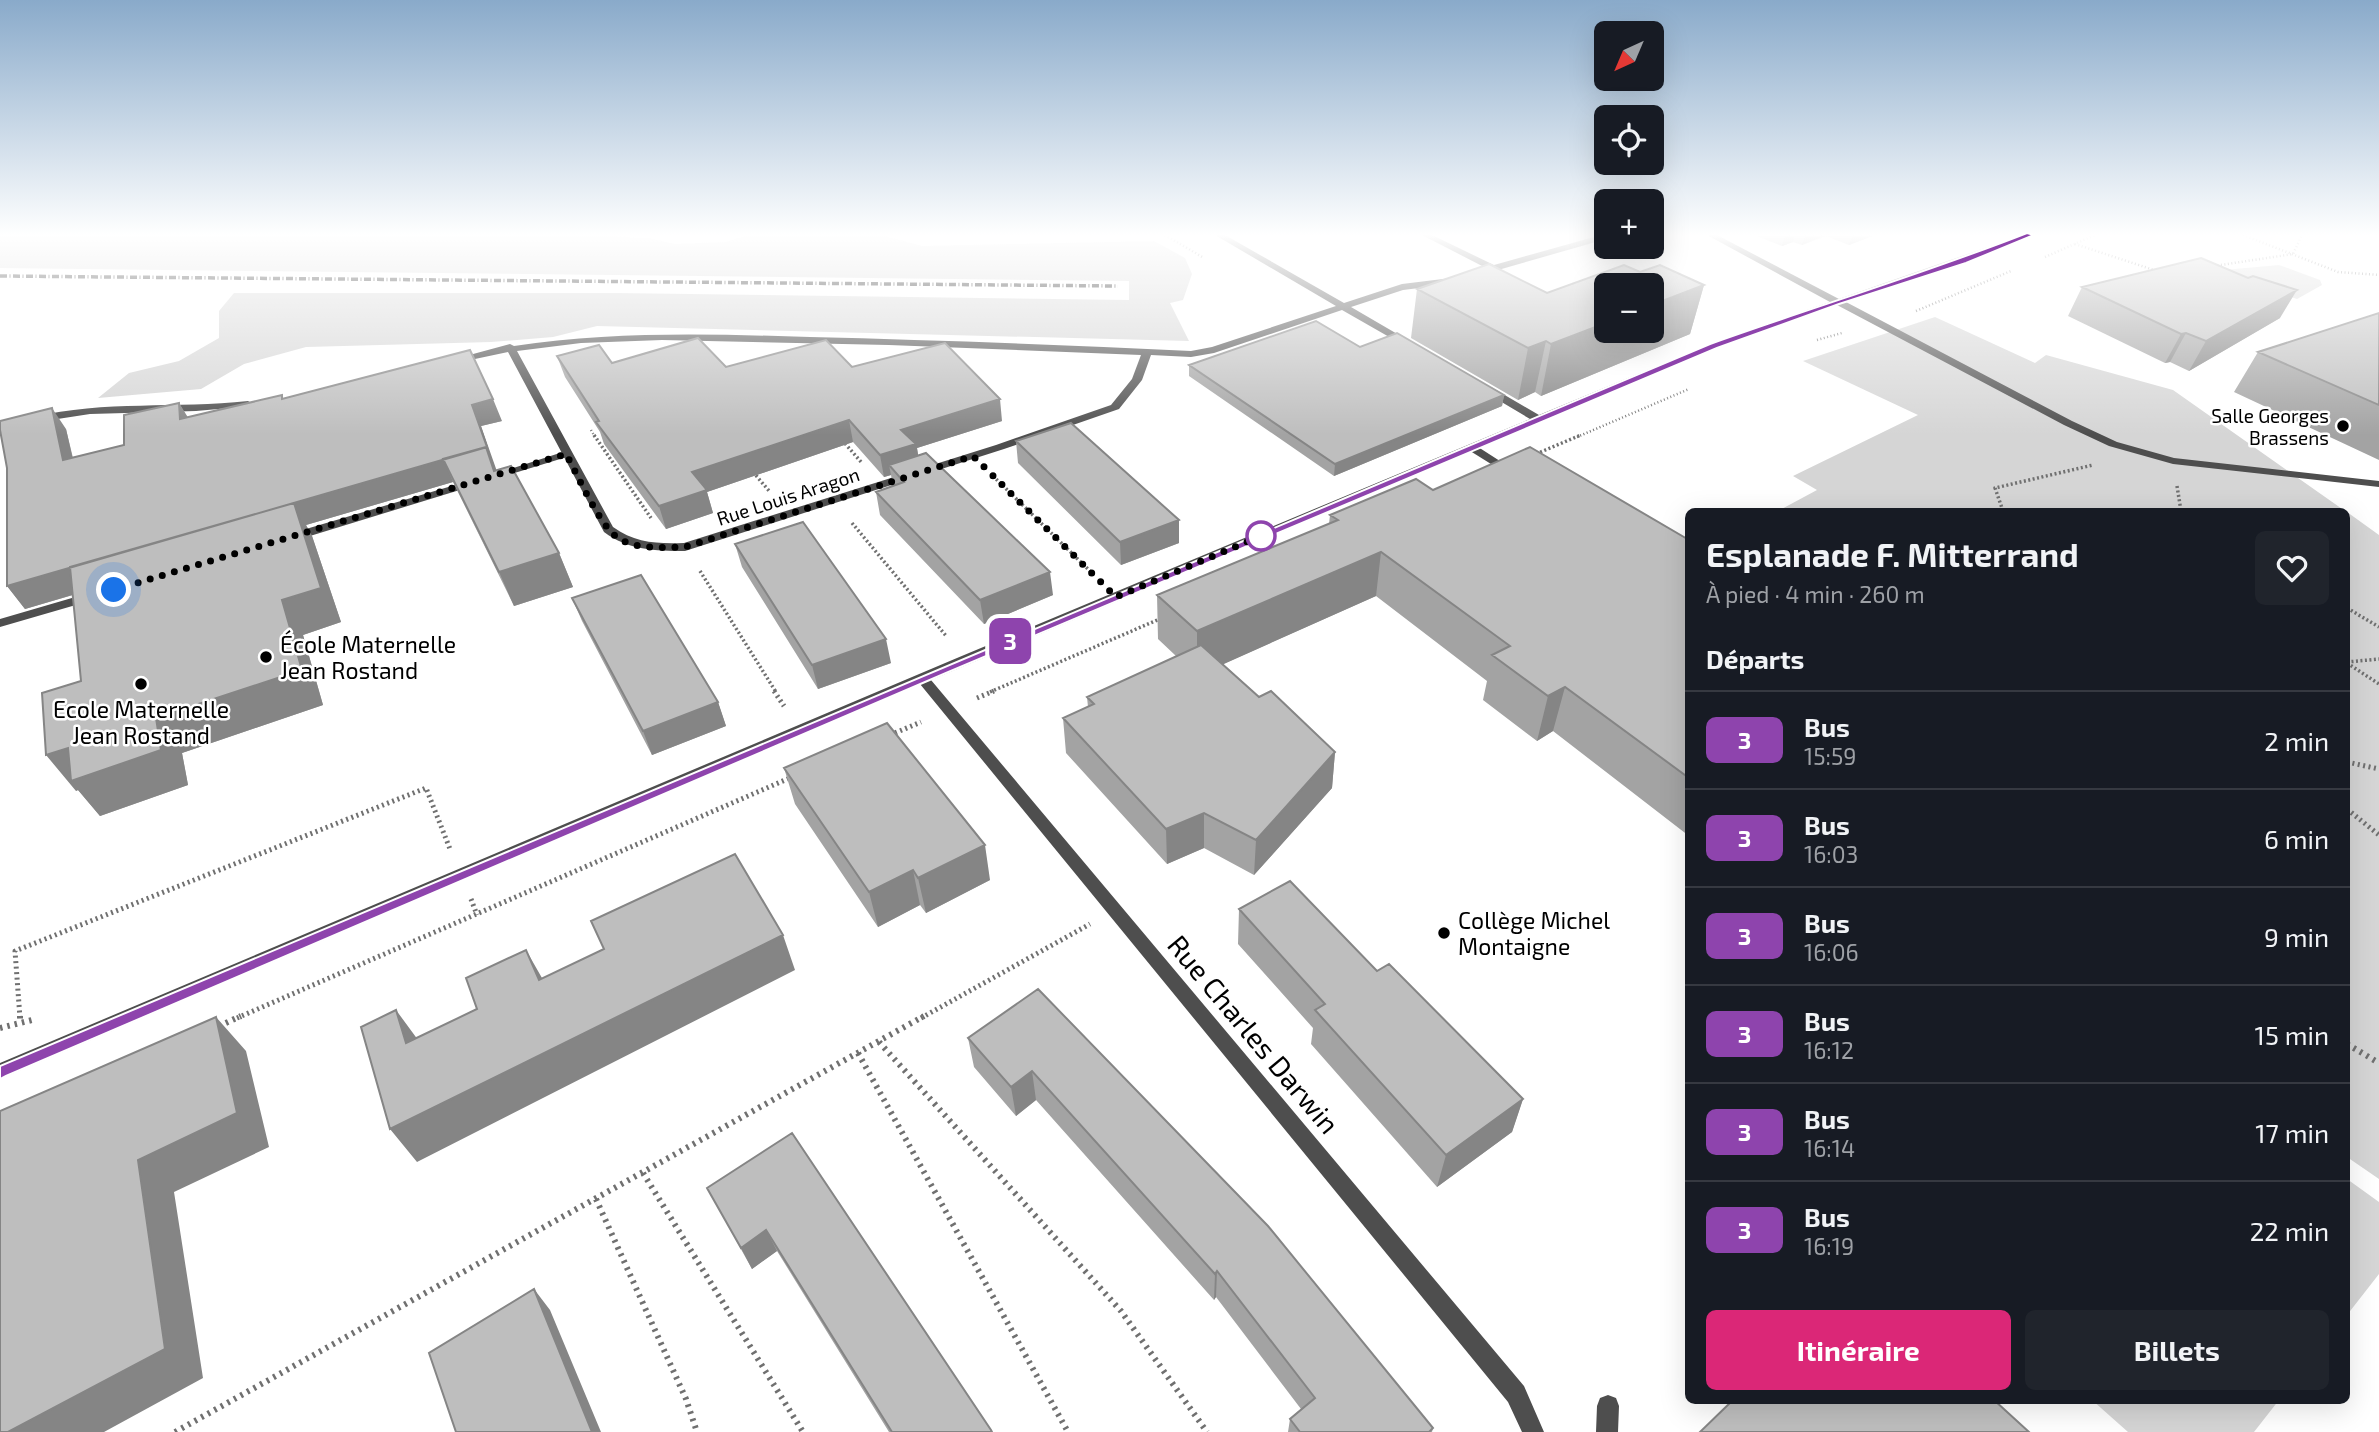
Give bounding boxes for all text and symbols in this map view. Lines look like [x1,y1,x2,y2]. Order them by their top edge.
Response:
north arrow [1594,21,1664,91]
map controls [1594,21,1664,343]
button: locate [1594,105,1664,175]
button: + [1594,189,1664,259]
button: − [1594,273,1664,343]
place label: Salle Georges Brassens [2211,404,2329,449]
marker: Salle Georges Brassens [2335,418,2351,434]
street label: Rue Louis Aragon [714,462,862,530]
unlabelled marker [1246,521,1276,551]
button: heart [2255,531,2329,605]
text: Esplanade F. Mitterrand [1706,534,2079,574]
your location [96,572,131,607]
text: À pied · 4 min · 260 m [1706,580,1925,608]
line badge: 3 [987,618,1033,664]
text: 3 [1003,626,1017,655]
place label: École Maternelle Jean Rostand [280,630,456,684]
text: Départs [1706,643,1804,674]
marker: École Maternelle Jean Rostand [258,649,274,665]
marker: Ecole Maternelle Jean Rostand [133,676,149,692]
place label: Ecole Maternelle Jean Rostand [53,695,229,749]
text: Bus [1804,711,1850,742]
text: 3 [1738,725,1751,754]
text: 2 min [2264,725,2329,756]
text: 15:59 [1804,742,1856,770]
text: Bus [1804,809,1850,840]
text: 3 [1738,823,1751,852]
text: 6 min [2264,823,2329,854]
text: 16:03 [1804,840,1858,868]
place label: Collège Michel Montaigne [1458,906,1610,960]
text: Bus [1804,907,1850,938]
text: 3 [1738,921,1751,950]
text: 9 min [2264,921,2329,952]
marker: Collège Michel Montaigne [1436,925,1452,941]
street label: Rue Charles Darwin [1161,928,1347,1140]
text: 16:06 [1804,938,1859,966]
text: Bus [1804,1005,1850,1036]
text: 3 [1738,1019,1751,1048]
text: 15 min [2255,1019,2329,1050]
text: 16:12 [1804,1036,1854,1064]
text: Bus [1804,1103,1850,1134]
text: 3 [1738,1117,1751,1146]
text: 17 min [2255,1117,2329,1148]
text: 16:14 [1804,1134,1855,1162]
text: Bus [1804,1201,1850,1232]
text: 3 [1738,1215,1751,1244]
text: 22 min [2250,1215,2329,1246]
text: 16:19 [1804,1232,1854,1260]
button: Itinéraire [1706,1310,2011,1390]
button: Billets [2025,1310,2329,1390]

